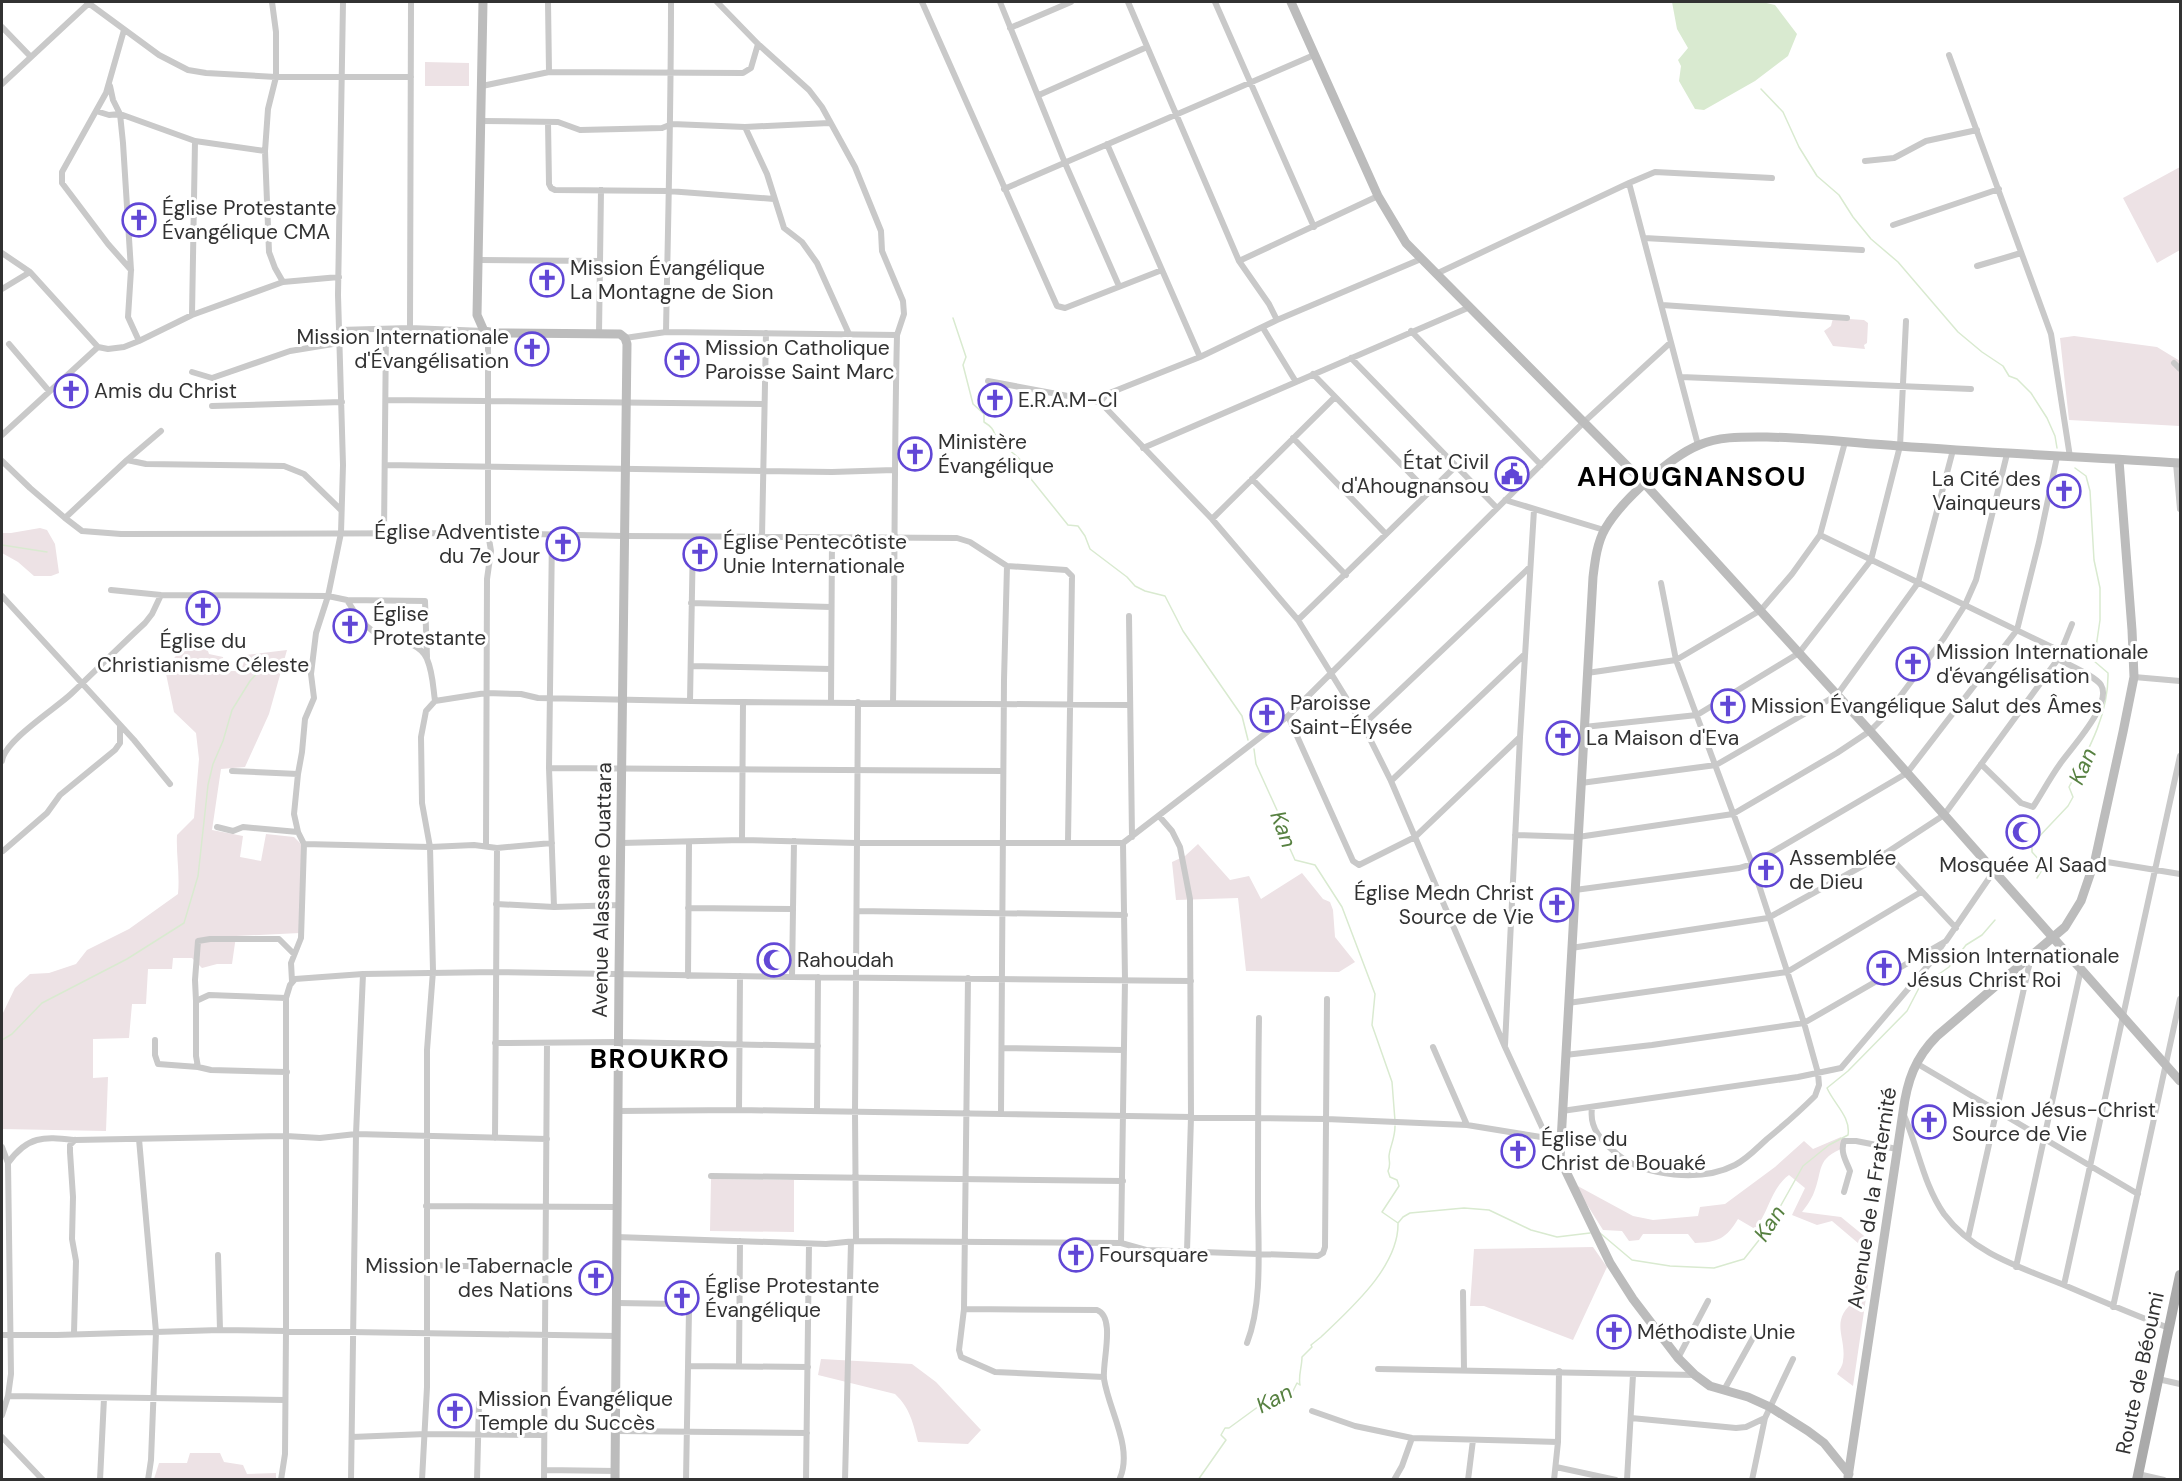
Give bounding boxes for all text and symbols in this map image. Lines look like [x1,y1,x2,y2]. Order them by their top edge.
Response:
place label: Église Protestante Évangélique CMA [162,194,337,246]
church icon: Église Protestante Évangélique CMA [121,202,157,238]
place label: Mission Évangélique La Montagne de Sion [570,254,774,306]
church icon: Mission Évangélique La Montagne de Sion [529,262,565,298]
place label: Mission Internationale d'Évangélisation [296,323,509,375]
church icon: Mission Internationale d'Évangélisation [514,331,550,367]
place label: Mission Catholique Paroisse Saint Marc [705,334,895,386]
church icon: Mission Catholique Paroisse Saint Marc [664,342,700,378]
church icon: Amis du Christ [53,373,89,409]
place label: Amis du Christ [94,377,237,405]
church icon: E.R.A.M-CI [977,382,1013,418]
place label: E.R.A.M-CI [1018,386,1118,414]
place label: Ministère Évangélique [938,428,1054,480]
church icon: Ministère Évangélique [897,436,933,472]
place label: État Civil d'Ahougnansou [1341,448,1489,500]
public building icon: État Civil d'Ahougnansou [1494,456,1530,492]
district label: AHOUGNANSOU [1577,459,1807,494]
place label: La Cité des Vainqueurs [1932,465,2041,517]
church icon: La Cité des Vainqueurs [2046,473,2082,509]
place label: Église Adventiste du 7e Jour [374,518,540,570]
church icon: Église Adventiste du 7e Jour [545,526,581,562]
place label: Église Pentecôtiste Unie Internationale [723,528,907,580]
church icon: Église Pentecôtiste Unie Internationale [682,536,718,572]
church icon: Église du Christianisme Céleste [185,590,221,626]
place label: Église Protestante [373,600,486,652]
church icon: Église Protestante [332,608,368,644]
place label: Église du Christianisme Céleste [97,627,309,679]
place label: Mission Internationale d'évangélisation [1936,638,2149,690]
church icon: Mission Internationale d'évangélisation [1895,646,1931,682]
church icon: Mission Évangélique Salut des Âmes [1710,688,1746,724]
place label: Paroisse Saint-Élysée [1290,689,1412,741]
place label: Mission Évangélique Salut des Âmes [1751,692,2102,720]
church icon: Paroisse Saint-Élysée [1249,697,1285,733]
church icon: La Maison d'Eva [1545,720,1581,756]
place label: La Maison d'Eva [1586,724,1739,752]
water label: Kan [2062,743,2103,789]
street label: Avenue Alassane Ouattara [586,762,618,1018]
water label: Kan [1264,807,1304,852]
mosque icon: Mosquée Al Saad [2005,814,2041,850]
place label: Assemblée de Dieu [1789,844,1896,896]
place label: Mosquée Al Saad [1939,851,2107,879]
church icon: Assemblée de Dieu [1748,852,1784,888]
place label: Église Medn Christ Source de Vie [1354,879,1534,931]
church icon: Église Medn Christ Source de Vie [1539,887,1575,923]
mosque icon: Rahoudah [756,942,792,978]
place label: Mission Internationale Jésus Christ Roi [1907,942,2120,994]
place label: Rahoudah [797,946,894,974]
church icon: Mission Internationale Jésus Christ Roi [1866,950,1902,986]
district label: BROUKRO [590,1041,730,1076]
street label: Avenue de la Fraternité [1841,1085,1903,1311]
place label: Mission Jésus-Christ Source de Vie [1952,1096,2156,1148]
church icon: Mission Jésus-Christ Source de Vie [1911,1104,1947,1140]
place label: Église du Christ de Bouaké [1541,1125,1706,1177]
church icon: Église du Christ de Bouaké [1500,1133,1536,1169]
water label: Kan [1747,1200,1792,1247]
church icon: Foursquare [1058,1237,1094,1273]
place label: Foursquare [1099,1241,1209,1269]
place label: Mission le Tabernacle des Nations [365,1252,573,1304]
church icon: Mission le Tabernacle des Nations [578,1260,614,1296]
place label: Église Protestante Évangélique [705,1272,880,1324]
church icon: Église Protestante Évangélique [664,1280,700,1316]
street label: Route de Béoumi [2109,1289,2171,1457]
church icon: Méthodiste Unie [1596,1314,1632,1350]
place label: Méthodiste Unie [1637,1318,1796,1346]
water label: Kan [1251,1377,1297,1420]
place label: Mission Évangélique Temple du Succès [478,1385,673,1437]
church icon: Mission Évangélique Temple du Succès [437,1393,473,1429]

